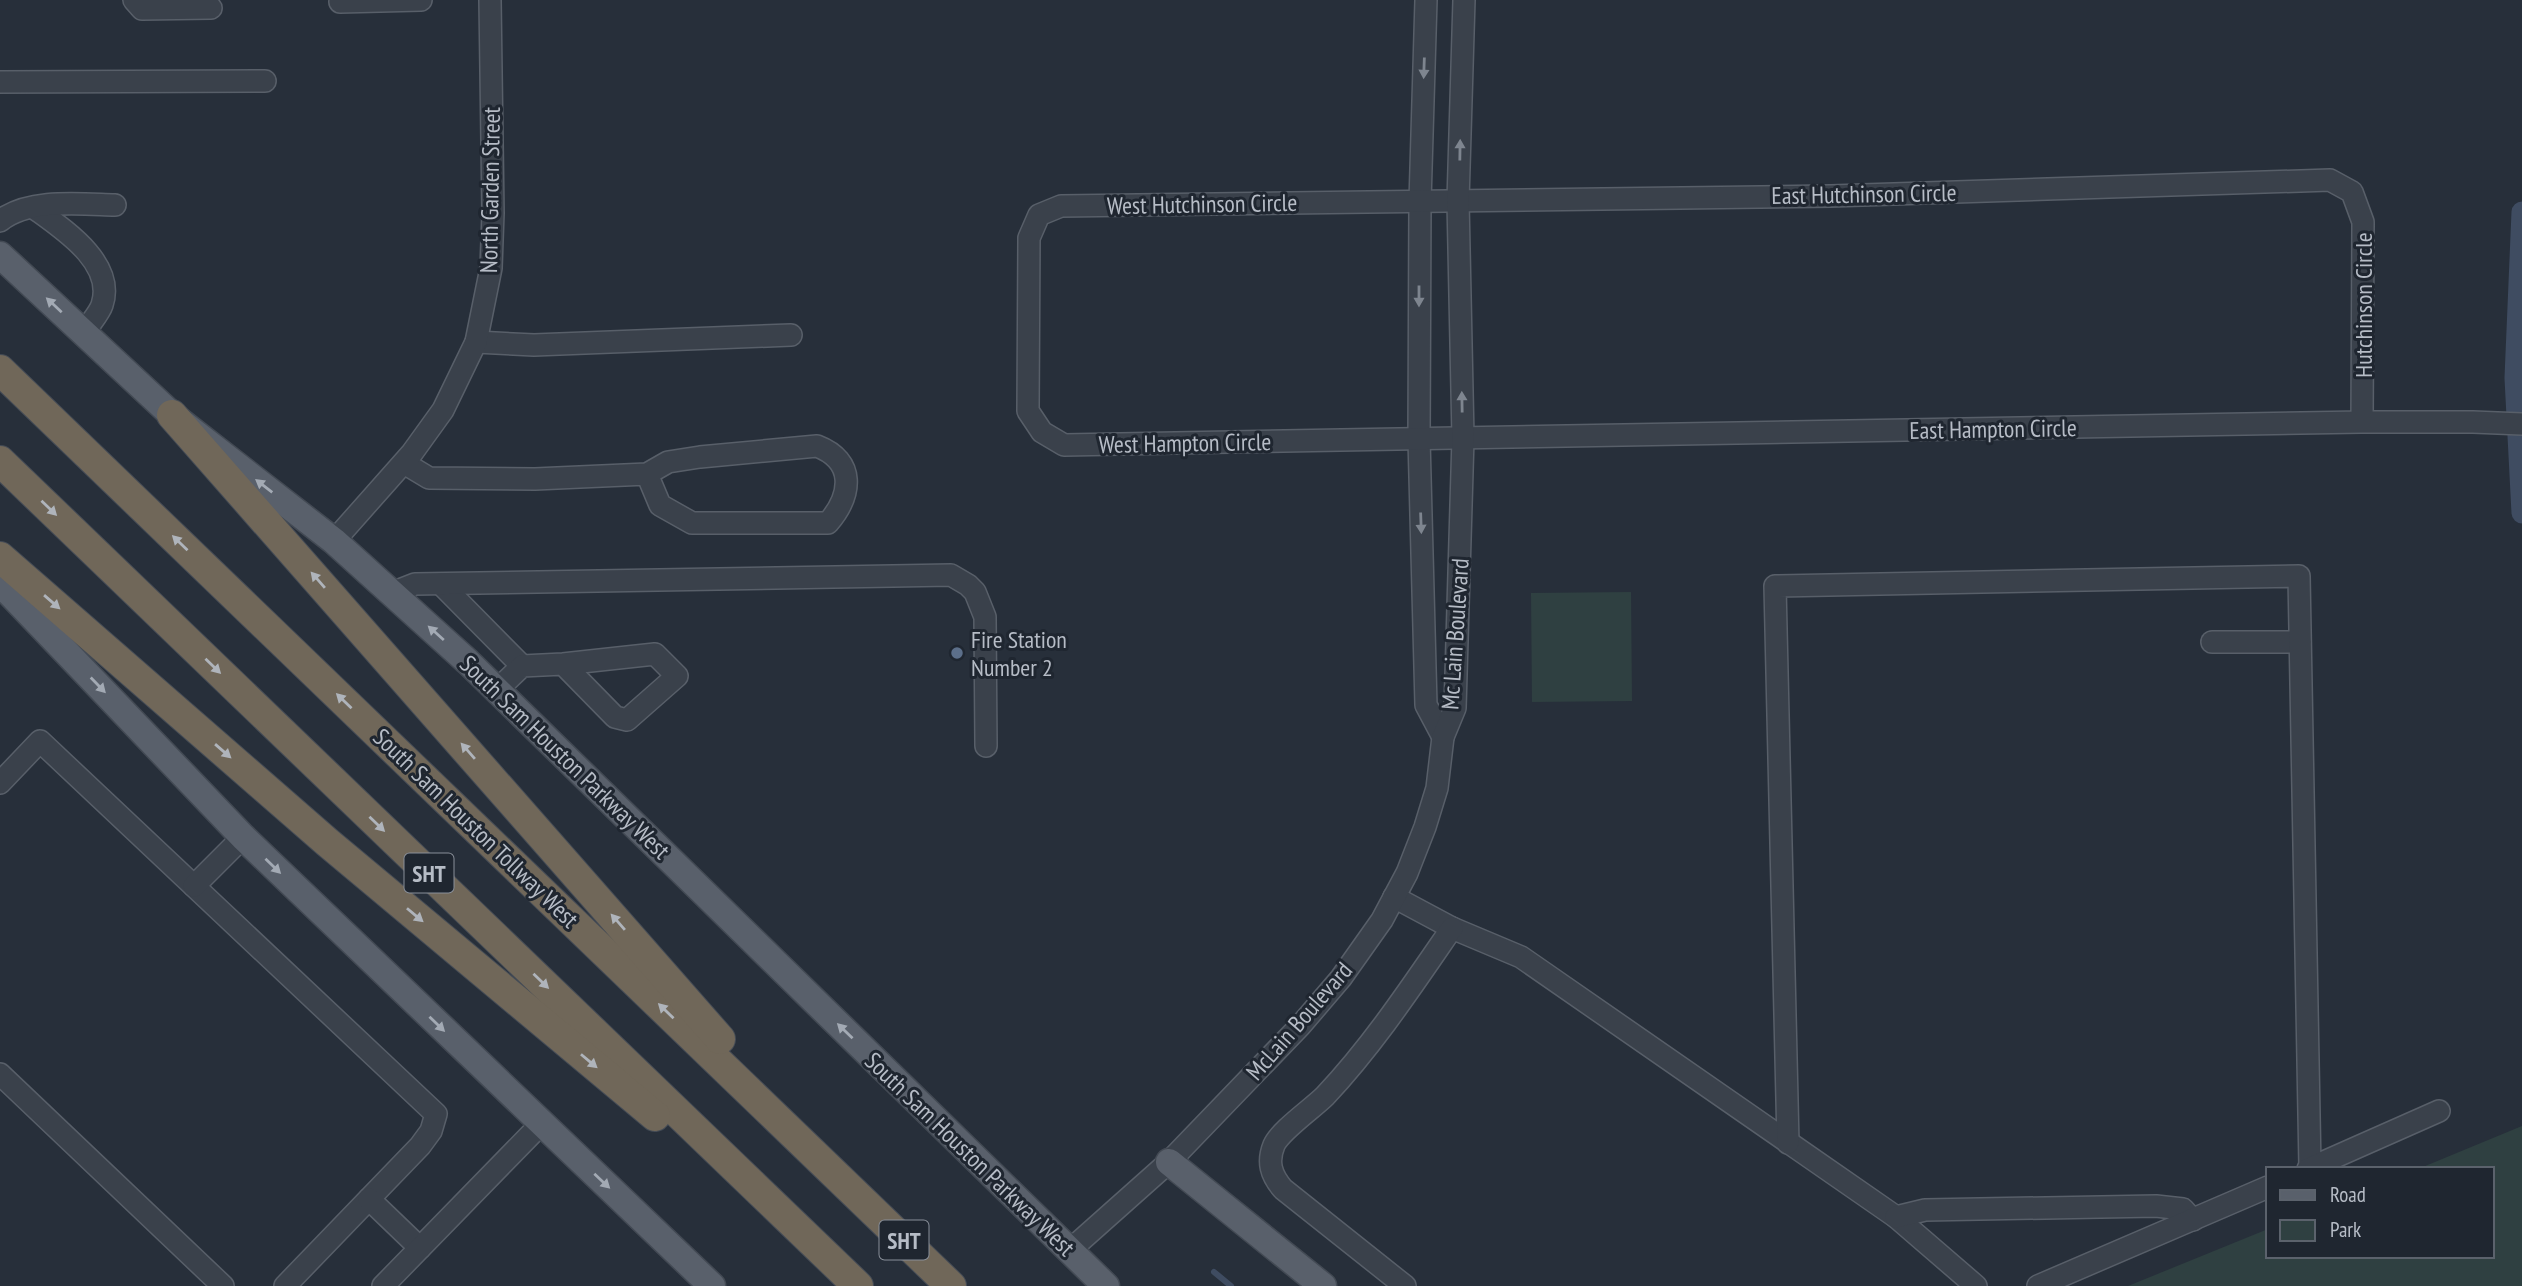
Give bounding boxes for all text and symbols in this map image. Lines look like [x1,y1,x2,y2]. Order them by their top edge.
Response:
one-way arrow [1418,57,1429,79]
street label: North Garden Street [473,106,507,273]
one-way arrow [1454,139,1465,161]
street label: East Hutchinson Circle [1771,177,1957,211]
street label: West Hutchinson Circle [1107,187,1297,221]
street label: Hutchinson Circle [2348,232,2379,378]
one-way arrow [1413,285,1425,307]
one-way arrow [46,298,63,314]
one-way arrow [1456,390,1468,412]
street label: East Hampton Circle [1909,412,2077,446]
street label: West Hampton Circle [1098,426,1272,460]
one-way arrow [255,478,273,493]
one-way arrow [40,500,57,516]
one-way arrow [1415,512,1427,534]
one-way arrow [171,535,188,552]
street label: Mc Lain Boulevard [1434,557,1476,711]
one-way arrow [310,571,326,589]
one-way arrow [43,594,60,609]
place label: Fire Station Number 2 [971,624,1067,683]
one-way arrow [428,626,445,641]
marker: Fire Station Number 2 [949,645,965,661]
street label: South Sam Houston Parkway West [453,648,677,866]
one-way arrow [204,657,221,673]
one-way arrow [89,676,105,693]
one-way arrow [335,692,352,709]
street label: South Sam Houston Tollway West [367,722,586,935]
one-way arrow [460,742,476,760]
one-way arrow [215,743,232,758]
one-way arrow [368,815,385,831]
road number: SHT [404,853,453,892]
one-way arrow [265,857,282,874]
one-way arrow [406,907,424,923]
one-way arrow [610,913,626,931]
street label: McLain Boulevard [1239,955,1359,1087]
one-way arrow [532,973,549,989]
one-way arrow [658,1003,675,1020]
one-way arrow [428,1015,445,1031]
one-way arrow [837,1024,854,1040]
street label: South Sam Houston Parkway West [858,1045,1082,1263]
one-way arrow [581,1053,598,1068]
legend [2266,1167,2494,1258]
one-way arrow [593,1173,610,1190]
text: Road [2330,1181,2366,1208]
text: Park [2330,1216,2361,1243]
road number: SHT [880,1220,928,1260]

